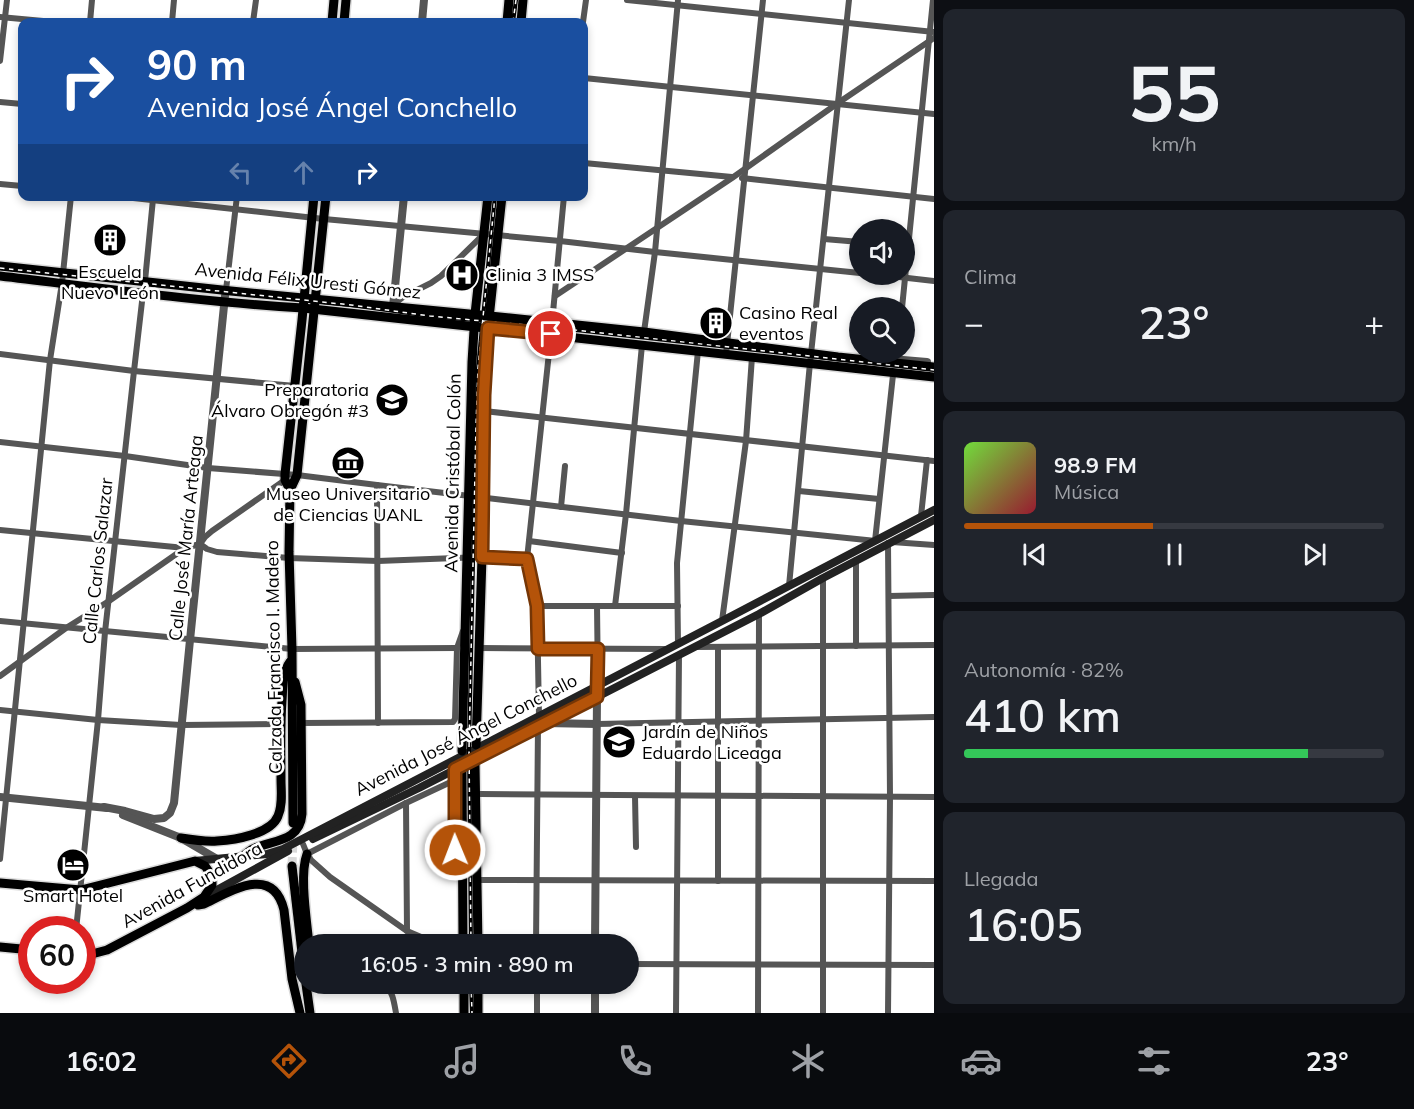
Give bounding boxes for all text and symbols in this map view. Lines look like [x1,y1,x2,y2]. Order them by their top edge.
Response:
text: 90 m [147,38,247,91]
icon: right [48,42,126,120]
text: 55 [1127,43,1221,141]
text: Avenida José Ángel Conchello [147,90,517,124]
text: km/h [1151,131,1197,156]
icon: left [224,156,257,189]
icon: ahead [287,156,320,189]
icon: right [350,156,383,189]
map controls [849,219,915,363]
button: sound [849,219,915,285]
building icon: Escuela Nuevo León [92,222,128,258]
street label: Avenida Félix Uresti Gómez [194,257,422,304]
hospital icon: Clinia 3 IMSS [444,257,480,293]
place label: Escuela Nuevo León [61,260,159,304]
place label: Clinia 3 IMSS [485,263,594,286]
text: Clima [964,264,1017,289]
text: 23° [1139,294,1209,350]
button: search [849,297,915,363]
place label: Casino Real eventos [739,301,838,345]
text: − [964,302,984,343]
text: + [1364,302,1384,343]
building icon: Casino Real eventos [698,305,734,341]
pin [525,308,576,359]
icon: arrive [534,317,567,350]
street label: Avenida Cristóbal Colón [439,373,466,573]
place label: Preparatoria Álvaro Obregón #3 [211,378,369,422]
school or university icon: Preparatoria Álvaro Obregón #3 [374,382,410,418]
street label: Calle José María Arteaga [163,434,208,642]
museum icon: Museo Universitario de Ciencias UANL [330,445,366,481]
text: 98.9 FM [1054,451,1137,479]
street label: Calle Carlos Salazar [77,476,118,645]
text: Música [1054,479,1119,504]
place label: Museo Universitario de Ciencias UANL [266,482,430,526]
icon: previous [1018,538,1051,571]
icon: pause [1158,538,1191,571]
icon: next [1298,538,1331,571]
street label: Calzada Francisco I. Madero [260,540,287,774]
text: Autonomía · 82% [964,657,1124,682]
street label: Avenida José Ángel Conchello [351,668,581,801]
text: 410 km [964,687,1121,743]
place label: Jardín de Niños Eduardo Liceaga [642,720,782,764]
school or university icon: Jardín de Niños Eduardo Liceaga [601,724,637,760]
position arrow [423,818,487,882]
street label: Avenida Fundidora [117,836,266,933]
hotel icon: Smart Hotel [55,847,91,883]
text: Llegada [964,866,1039,891]
place label: Smart Hotel [23,884,123,907]
text: 16:05 [964,896,1083,952]
speed limit sign: 60 [18,916,96,994]
text: 16:05 · 3 min · 890 m [359,950,574,978]
icon: directions [268,1040,310,1082]
icon: music [441,1040,483,1082]
icon: phone [614,1040,656,1082]
icon: climate [787,1040,829,1082]
icon: car [960,1040,1002,1082]
icon: filters [1133,1040,1175,1082]
text: 16:02 [65,1044,137,1078]
text: 23° [1306,1044,1348,1078]

